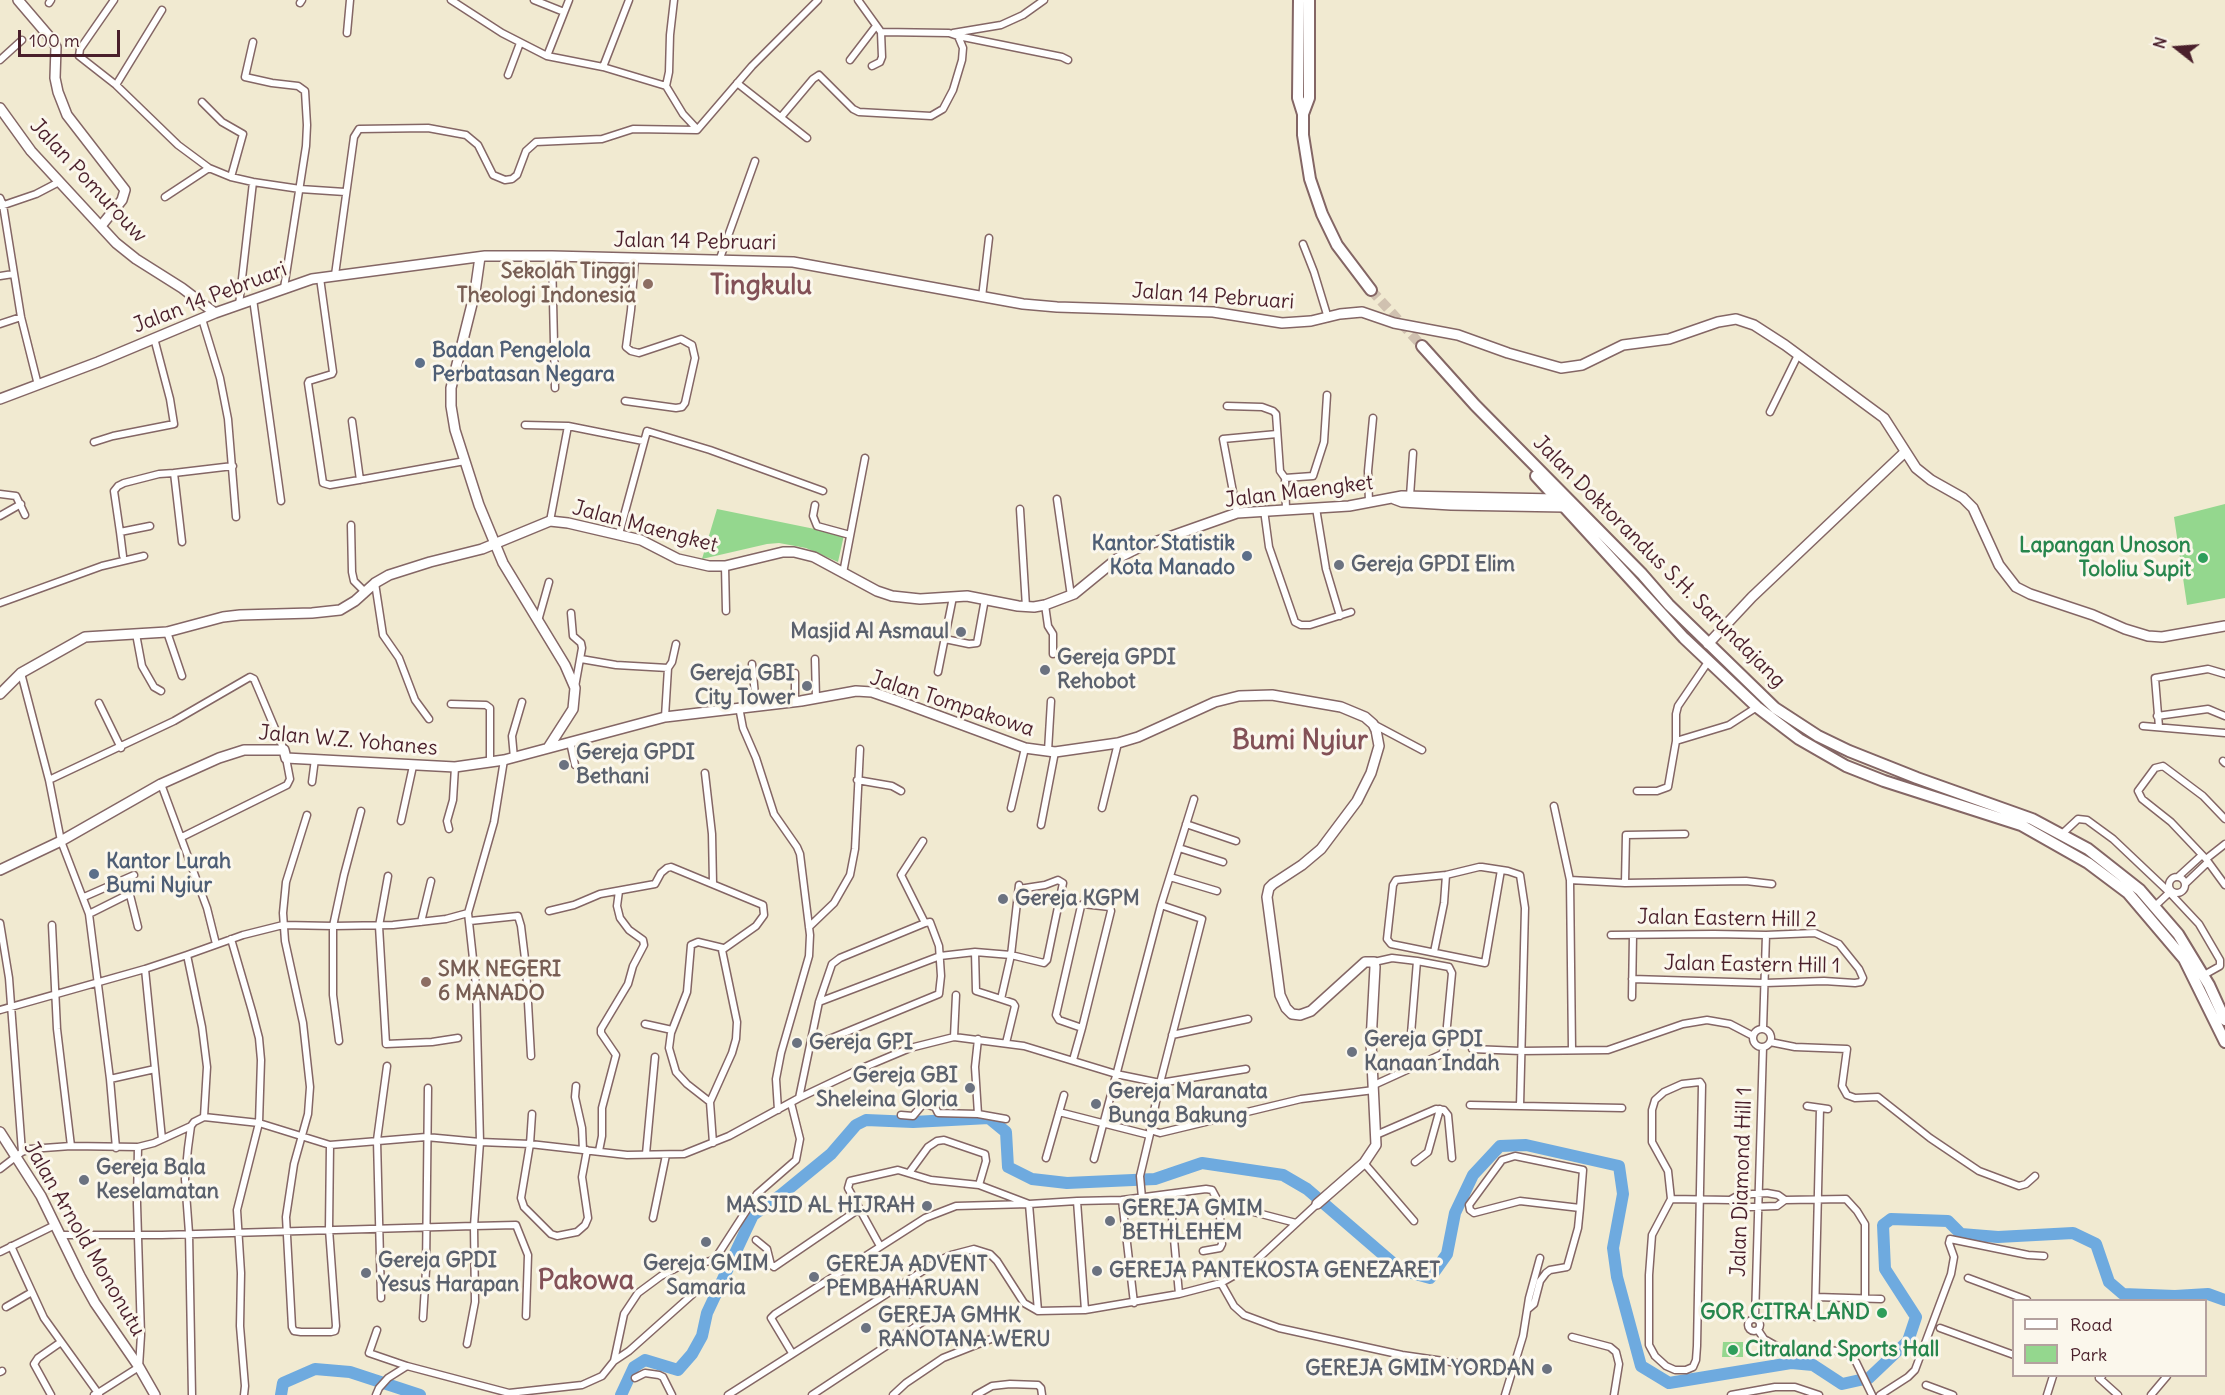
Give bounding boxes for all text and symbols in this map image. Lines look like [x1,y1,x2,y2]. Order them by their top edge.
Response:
scale bar [21,18,123,56]
north arrow [2147,18,2207,78]
text: 100 m [29,29,80,52]
text: N [2149,35,2171,51]
street label: Jalan Pomurouw [24,114,152,248]
street label: Jalan 14 Pebruari [613,228,777,256]
street label: Jalan 14 Pebruari [130,257,290,339]
place label: Sekolah Tinggi Theologi Indonesia [457,259,636,309]
district label: Tingkulu [710,270,812,302]
marker: Sekolah Tinggi Theologi Indonesia [641,277,655,291]
street label: Jalan 14 Pebruari [1131,279,1295,315]
place label: Badan Pengelola Perbatasan Negara [432,338,615,388]
marker: Badan Pengelola Perbatasan Negara [413,356,427,370]
street label: Jalan Doktorandus S.H. Sarundajang [1528,431,1790,693]
street label: Jalan Maengket [1223,470,1375,514]
street label: Jalan Maengket [570,495,720,559]
place label: Kantor Statistik Kota Manado [1092,531,1235,581]
place label: Lapangan Unoson Tololiu Supit [2019,533,2191,583]
marker: Kantor Statistik Kota Manado [1240,549,1254,563]
marker: Lapangan Unoson Tololiu Supit [2196,551,2210,565]
place label: Gereja GPDI Elim [1351,552,1515,578]
marker: Gereja GPDI Elim [1332,558,1346,572]
place label: Masjid Al Asmaul [790,619,949,645]
marker: Masjid Al Asmaul [954,625,968,639]
place label: Gereja GPDI Rehobot [1057,645,1176,695]
place label: Gereja GBI City Tower [690,661,795,711]
marker: Gereja GPDI Rehobot [1038,663,1052,677]
street label: Jalan Tompakowa [867,666,1037,742]
marker: Gereja GBI City Tower [800,679,814,693]
street label: Jalan W.Z. Yohanes [257,721,439,761]
district label: Bumi Nyiur [1232,725,1368,757]
place label: Gereja GPDI Bethani [576,740,695,790]
marker: Gereja GPDI Bethani [557,758,571,772]
place label: Kantor Lurah Bumi Nyiur [106,849,231,899]
marker: Kantor Lurah Bumi Nyiur [87,867,101,881]
place label: Gereja KGPM [1015,886,1140,912]
marker: Gereja KGPM [996,892,1010,906]
street label: Jalan Eastern Hill 2 [1637,905,1817,933]
street label: Jalan Eastern Hill 1 [1664,951,1840,979]
place label: SMK NEGERI 6 MANADO [438,957,561,1007]
marker: SMK NEGERI 6 MANADO [419,975,433,989]
place label: Gereja GPDI Kanaan Indah [1364,1027,1500,1077]
place label: Gereja GPI [809,1030,913,1056]
marker: Gereja GPI [790,1036,804,1050]
marker: Gereja GPDI Kanaan Indah [1345,1045,1359,1059]
place label: Gereja GBI Sheleina Gloria [816,1063,958,1113]
place label: Gereja Maranata Bunga Bakung [1108,1079,1268,1129]
marker: Gereja GBI Sheleina Gloria [963,1081,977,1095]
street label: Jalan Diamond Hill 1 [1726,1086,1758,1278]
marker: Gereja Maranata Bunga Bakung [1089,1097,1103,1111]
street label: Jalan Arnold Mononutu [18,1137,150,1341]
place label: Gereja Bala Keselamatan [96,1155,219,1205]
marker: Gereja Bala Keselamatan [77,1173,91,1187]
place label: MASJID AL HIJRAH [726,1193,915,1219]
place label: GEREJA GMIM BETHLEHEM [1122,1196,1263,1246]
marker: MASJID AL HIJRAH [920,1199,934,1213]
marker: GEREJA GMIM BETHLEHEM [1103,1214,1117,1228]
marker: Gereja GMIM Samaria [699,1235,713,1249]
place label: Gereja GPDI Yesus Harapan [378,1248,519,1298]
place label: Gereja GMIM Samaria [643,1251,769,1301]
place label: GEREJA ADVENT PEMBAHARUAN [826,1252,988,1302]
place label: GEREJA PANTEKOSTA GENEZARET [1109,1258,1440,1284]
marker: GEREJA PANTEKOSTA GENEZARET [1090,1264,1104,1278]
district label: Pakowa [538,1265,634,1297]
marker: Gereja GPDI Yesus Harapan [359,1266,373,1280]
marker: GEREJA ADVENT PEMBAHARUAN [807,1270,821,1284]
legend [2012,1299,2207,1377]
place label: GOR CITRA LAND [1700,1300,1870,1326]
place label: GEREJA GMHK RANOTANA WERU [878,1303,1051,1353]
marker: GOR CITRA LAND [1875,1306,1889,1320]
text: Road [2070,1313,2112,1336]
marker: GEREJA GMHK RANOTANA WERU [859,1321,873,1335]
place label: Citraland Sports Hall [1745,1337,1939,1363]
marker: Citraland Sports Hall [1726,1343,1740,1357]
text: Park [2070,1343,2107,1366]
place label: GEREJA GMIM YORDAN [1305,1356,1535,1382]
marker: GEREJA GMIM YORDAN [1540,1362,1554,1376]

